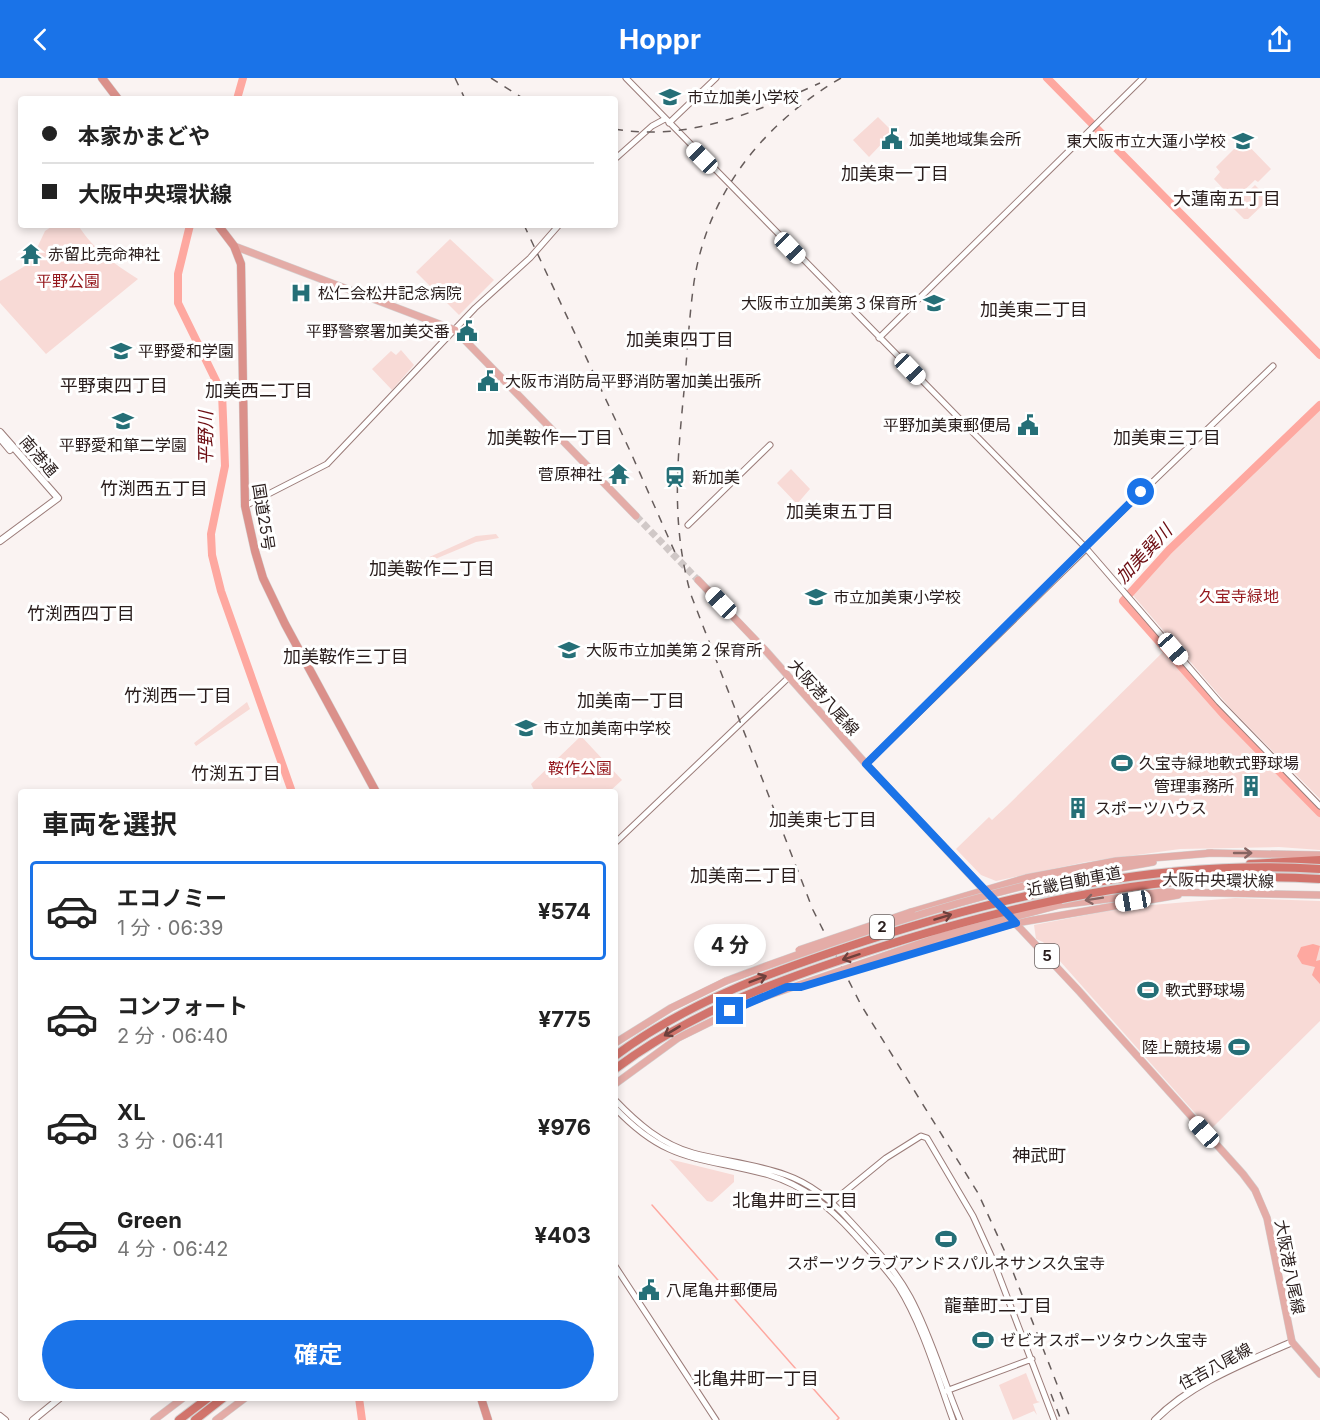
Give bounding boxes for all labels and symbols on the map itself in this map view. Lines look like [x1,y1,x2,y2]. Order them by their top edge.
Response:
school or university icon: 市立加美小学校 [658,85,682,109]
place label: 市立加美小学校 [687,87,799,107]
public building icon: 加美地域集会所 [880,127,904,151]
place label: 加美地域集会所 [909,129,1021,149]
school or university icon: 東大阪市立大蓮小学校 [1231,129,1255,153]
place label: 東大阪市立大蓮小学校 [1066,131,1226,151]
car [683,139,721,177]
district label: 加美東一丁目 [841,163,949,184]
district label: 大蓮南五丁目 [1173,188,1281,209]
car [771,229,809,267]
temple icon: 赤留比売命神社 [19,242,43,266]
place label: 赤留比売命神社 [48,244,160,264]
park label: 平野公園 [36,271,100,291]
hospital icon: 松仁会松井記念病院 [289,281,313,305]
place label: 松仁会松井記念病院 [318,283,462,303]
school or university icon: 大阪市立加美第３保育所 [922,291,946,315]
place label: 大阪市立加美第３保育所 [741,293,917,313]
district label: 加美東二丁目 [980,299,1088,320]
public building icon: 平野警察署加美交番 [455,319,479,343]
place label: 平野警察署加美交番 [306,321,450,341]
district label: 加美東四丁目 [626,329,734,350]
school or university icon: 平野愛和学園 [109,339,133,363]
place label: 平野愛和学園 [138,341,234,361]
car [891,350,929,388]
public building icon: 大阪市消防局平野消防署加美出張所 [476,369,500,393]
place label: 大阪市消防局平野消防署加美出張所 [505,371,761,391]
district label: 平野東四丁目 [60,375,168,396]
district label: 加美西二丁目 [205,380,313,401]
school or university icon: 平野愛和箪二学園 [111,409,135,433]
water label: 平野川 [195,409,216,465]
public building icon: 平野加美東郵便局 [1016,413,1040,437]
place label: 平野加美東郵便局 [883,415,1011,435]
district label: 加美鞍作一丁目 [487,427,613,448]
district label: 加美東三丁目 [1113,427,1221,448]
street label: 南港通 [16,431,62,481]
place label: 平野愛和箪二学園 [59,435,187,455]
temple icon: 菅原神社 [607,462,631,486]
place label: 菅原神社 [538,464,602,484]
station icon: 新加美 [663,465,687,489]
place label: 新加美 [692,467,740,487]
district label: 竹渕西五丁目 [100,478,208,499]
route start [1127,478,1154,505]
street label: 国道25号 [249,482,279,552]
district label: 加美東五丁目 [786,501,894,522]
water label: 加美巽川 [1111,519,1177,587]
district label: 加美鞍作二丁目 [369,558,495,579]
car [702,584,740,622]
school or university icon: 市立加美東小学校 [804,585,828,609]
park label: 久宝寺緑地 [1199,586,1279,606]
place label: 市立加美東小学校 [833,587,961,607]
district label: 竹渕西四丁目 [27,603,135,624]
car [1154,630,1192,668]
school or university icon: 大阪市立加美第２保育所 [557,638,581,662]
place label: 大阪市立加美第２保育所 [586,640,762,660]
district label: 加美鞍作三丁目 [283,646,409,667]
street label: 大阪港八尾線 [784,655,864,739]
district label: 竹渕西一丁目 [124,685,232,706]
district label: 加美南一丁目 [577,690,685,711]
school or university icon: 市立加美南中学校 [514,716,538,740]
place label: 市立加美南中学校 [543,718,671,738]
sports icon: 久宝寺緑地軟式野球場 [1110,751,1134,775]
place label: 久宝寺緑地軟式野球場 [1139,753,1299,773]
park label: 鞍作公園 [548,758,612,778]
district label: 竹渕五丁目 [191,763,281,784]
building icon: 管理事務所 [1239,774,1263,798]
place label: 管理事務所 [1154,776,1234,796]
building icon: スポーツハウス [1066,796,1090,820]
place label: スポーツハウス [1095,798,1207,818]
district label: 加美東七丁目 [769,809,877,830]
one-way arrow [1233,847,1253,859]
street label: 近畿自動車道 [1025,862,1123,900]
district label: 加美南二丁目 [690,865,798,886]
street label: 大阪中央環状線 [1162,869,1274,891]
car [1114,889,1152,913]
one-way arrow [1085,894,1104,905]
one-way arrow [933,911,952,922]
road number: 2 [870,915,894,939]
callout: 4 分 [694,924,766,966]
road number: 5 [1035,944,1059,968]
one-way arrow [842,952,861,963]
one-way arrow [748,972,767,983]
sports icon: 軟式野球場 [1136,978,1160,1002]
place label: 軟式野球場 [1165,980,1245,1000]
route end [716,997,743,1024]
one-way arrow [664,1025,681,1037]
sports icon: 陸上競技場 [1227,1035,1251,1059]
place label: 陸上競技場 [1142,1037,1222,1057]
car [1185,1113,1223,1151]
district label: 神武町 [1012,1145,1066,1166]
district label: 北亀井町三丁目 [732,1190,858,1211]
street label: 大阪港八尾線 [1271,1218,1309,1316]
sports icon: スポーツクラブアンドスパルネサンス久宝寺 [934,1227,958,1251]
place label: スポーツクラブアンドスパルネサンス久宝寺 [787,1253,1105,1273]
public building icon: 八尾亀井郵便局 [637,1278,661,1302]
place label: 八尾亀井郵便局 [666,1280,778,1300]
district label: 龍華町二丁目 [944,1295,1052,1316]
sports icon: ゼビオスポーツタウン久宝寺 [971,1328,995,1352]
place label: ゼビオスポーツタウン久宝寺 [1000,1330,1208,1350]
street label: 住吉八尾線 [1175,1338,1255,1394]
district label: 北亀井町一丁目 [693,1368,819,1389]

